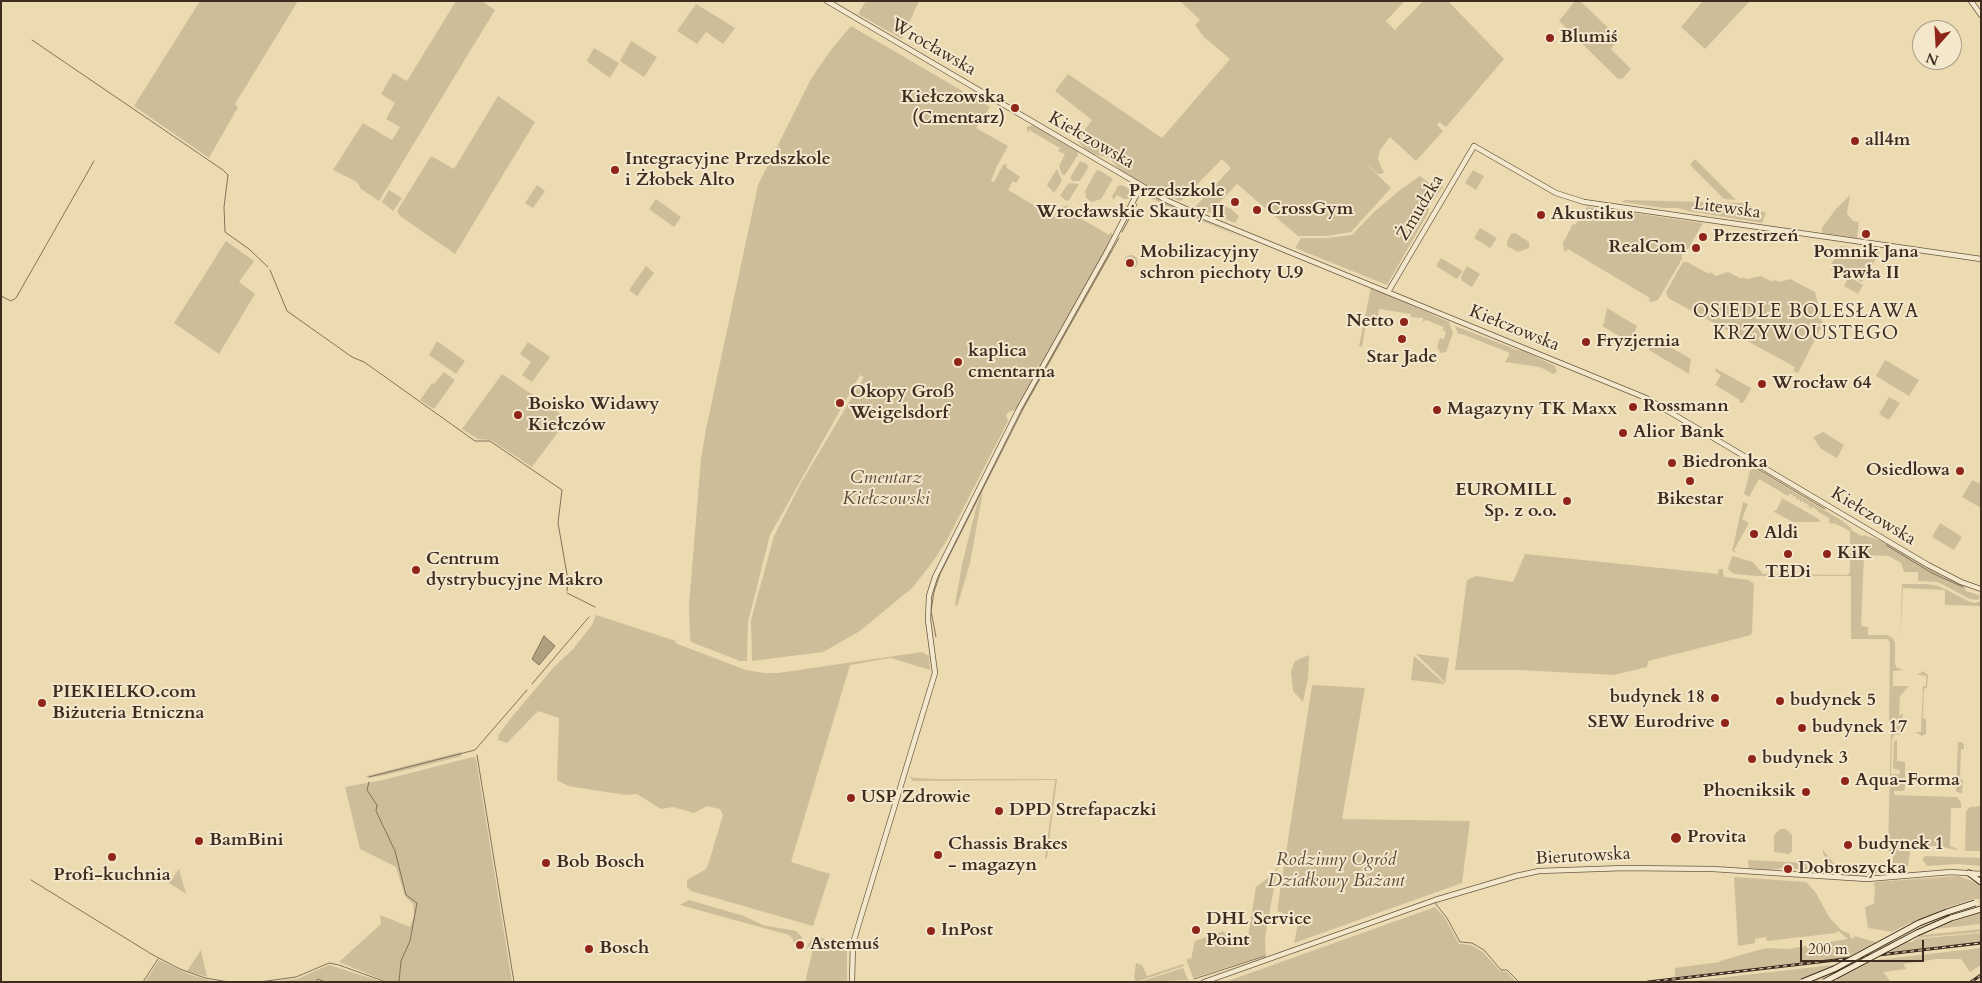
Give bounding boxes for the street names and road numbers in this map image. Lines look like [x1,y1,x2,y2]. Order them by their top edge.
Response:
street label: Wrocławska [886,15,980,81]
street label: Kiełczowska [1044,108,1138,174]
street label: Żmudzka [1393,171,1449,245]
street label: Litewska [1692,194,1762,224]
street label: Kiełczowska [1466,301,1562,357]
street label: Kiełczowska [1827,483,1919,551]
street label: Bierutowska [1535,844,1631,870]

